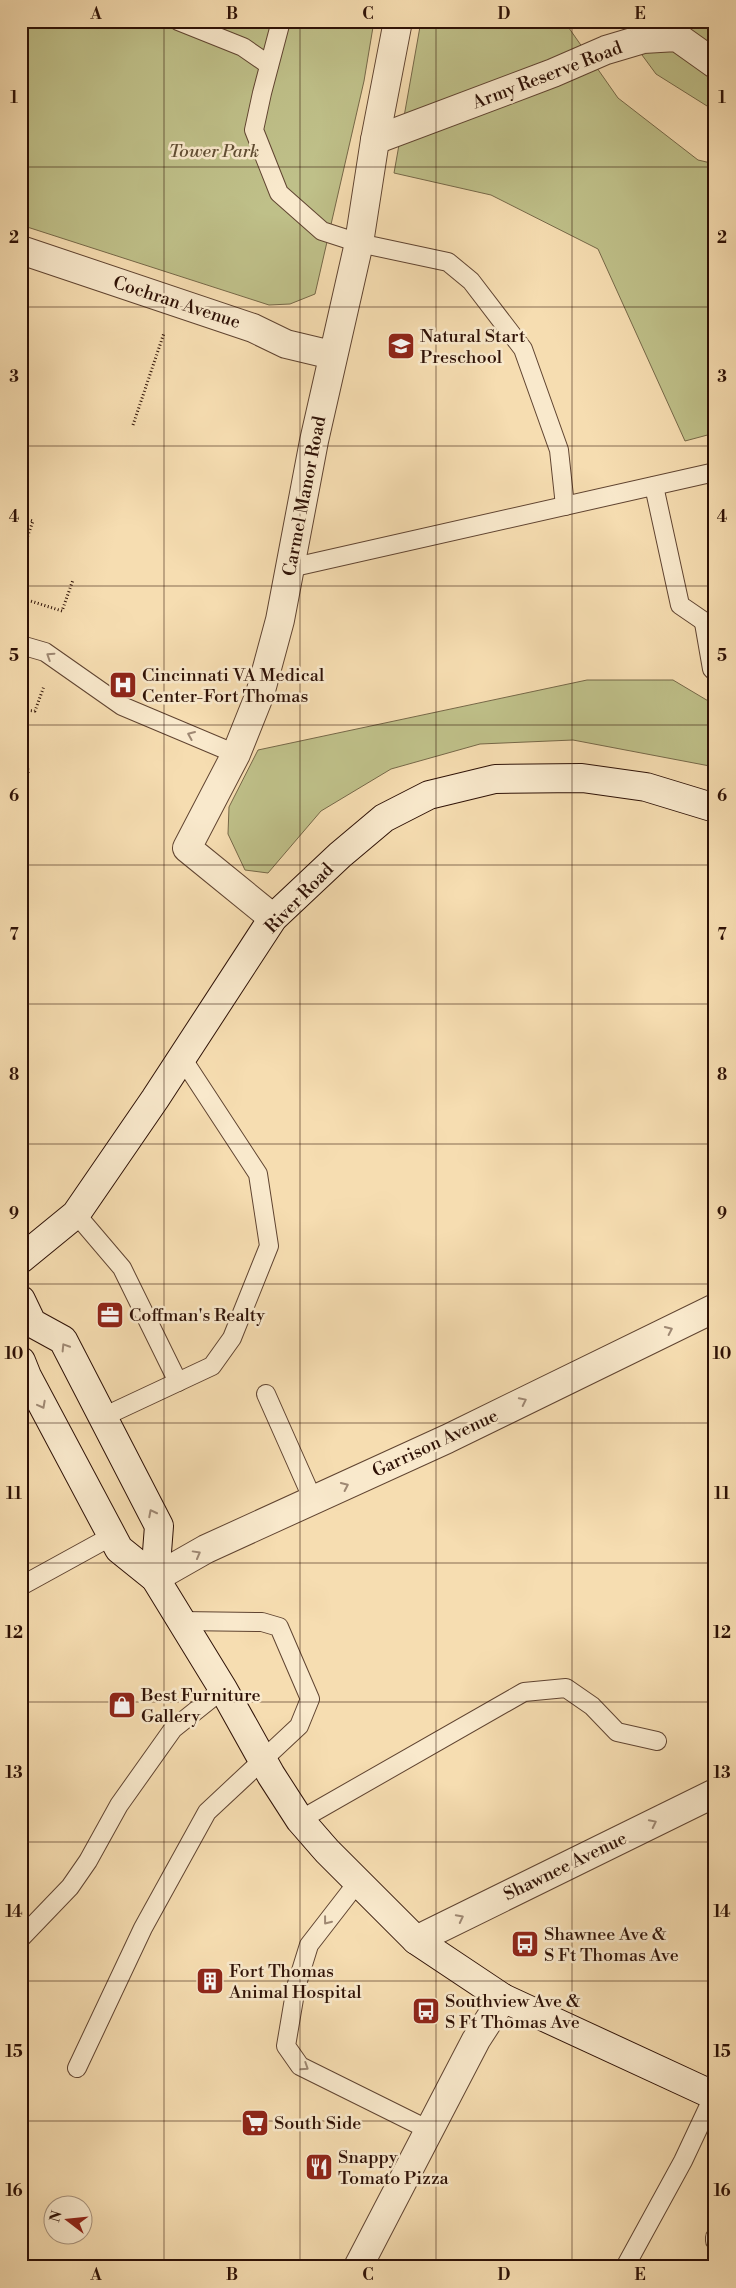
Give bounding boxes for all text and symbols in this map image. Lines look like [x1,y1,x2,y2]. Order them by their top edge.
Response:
text: A [89,4,102,24]
text: B [226,4,238,24]
text: C [362,4,374,24]
text: D [498,4,511,24]
text: E [634,4,646,24]
street label: Army Reserve Road [468,36,626,115]
text: 1 [10,88,18,108]
text: 1 [718,88,726,108]
park label: Tower Park [169,140,259,163]
text: 2 [9,228,19,248]
text: 2 [717,228,727,248]
street label: Cochran Avenue [110,271,244,334]
place label: Natural Start Preschool [420,325,526,369]
school or university icon: Natural Start Preschool [386,331,416,361]
text: 3 [9,367,19,387]
text: 3 [717,367,727,387]
street label: Carmel Manor Road [278,413,331,578]
text: 4 [9,507,20,527]
text: 4 [717,507,728,527]
text: 5 [9,646,19,666]
text: 5 [717,646,727,666]
one-way arrow [46,653,55,663]
place label: Cincinnati VA Medical Center-Fort Thomas [142,664,325,708]
hospital icon: Cincinnati VA Medical Center-Fort Thomas [108,670,138,700]
one-way arrow [187,731,196,742]
text: 6 [9,786,19,806]
text: 6 [717,786,727,806]
street label: River Road [260,858,339,938]
text: 7 [9,925,19,945]
text: 7 [717,925,727,945]
text: 8 [9,1065,19,1085]
text: 8 [717,1065,727,1085]
text: 9 [9,1204,19,1224]
text: 9 [717,1204,727,1224]
office icon: Coffman's Realty [95,1300,125,1330]
place label: Coffman's Realty [129,1304,265,1327]
one-way arrow [664,1326,673,1336]
one-way arrow [62,1343,72,1352]
text: 10 [5,1344,23,1364]
text: 10 [713,1344,731,1364]
one-way arrow [518,1397,527,1407]
one-way arrow [36,1400,46,1409]
street label: Garrison Avenue [369,1404,502,1483]
one-way arrow [340,1481,349,1492]
text: 11 [6,1484,22,1504]
text: 11 [714,1484,730,1504]
one-way arrow [148,1510,158,1519]
one-way arrow [192,1550,201,1560]
text: 12 [5,1623,23,1643]
text: 12 [713,1623,731,1643]
place label: Best Furniture Gallery [140,1684,261,1728]
shop icon: Best Furniture Gallery [107,1690,137,1720]
text: 13 [5,1763,23,1783]
text: 13 [713,1763,731,1783]
one-way arrow [648,1819,657,1829]
street label: Shawnee Avenue [500,1827,631,1906]
text: 14 [5,1902,23,1922]
text: 14 [713,1902,731,1922]
one-way arrow [455,1914,464,1924]
one-way arrow [324,1916,333,1925]
place label: Shawnee Ave & S Ft Thomas Ave [544,1923,679,1967]
bus stop icon: Shawnee Ave & S Ft Thomas Ave [510,1929,540,1959]
place label: Fort Thomas Animal Hospital [228,1960,362,2004]
building icon: Fort Thomas Animal Hospital [195,1966,225,1996]
place label: Southview Ave & S Ft Thomas Ave [445,1990,581,2034]
bus stop icon: Southview Ave & S Ft Thomas Ave [411,1996,441,2026]
text: 15 [5,2042,23,2062]
text: 15 [713,2042,731,2062]
one-way arrow [300,2061,309,2071]
supermarket icon: South Side [240,2108,270,2138]
place label: South Side [274,2112,361,2135]
place label: Snappy Tomato Pizza [338,2146,450,2190]
restaurant icon: Snappy Tomato Pizza [304,2152,334,2182]
text: 16 [5,2181,23,2201]
text: 16 [713,2181,731,2201]
north arrow [42,2196,92,2246]
text: N [46,2209,67,2224]
text: A [89,2265,102,2285]
text: B [226,2265,238,2285]
text: C [362,2265,374,2285]
text: D [498,2265,511,2285]
text: E [634,2265,646,2285]

